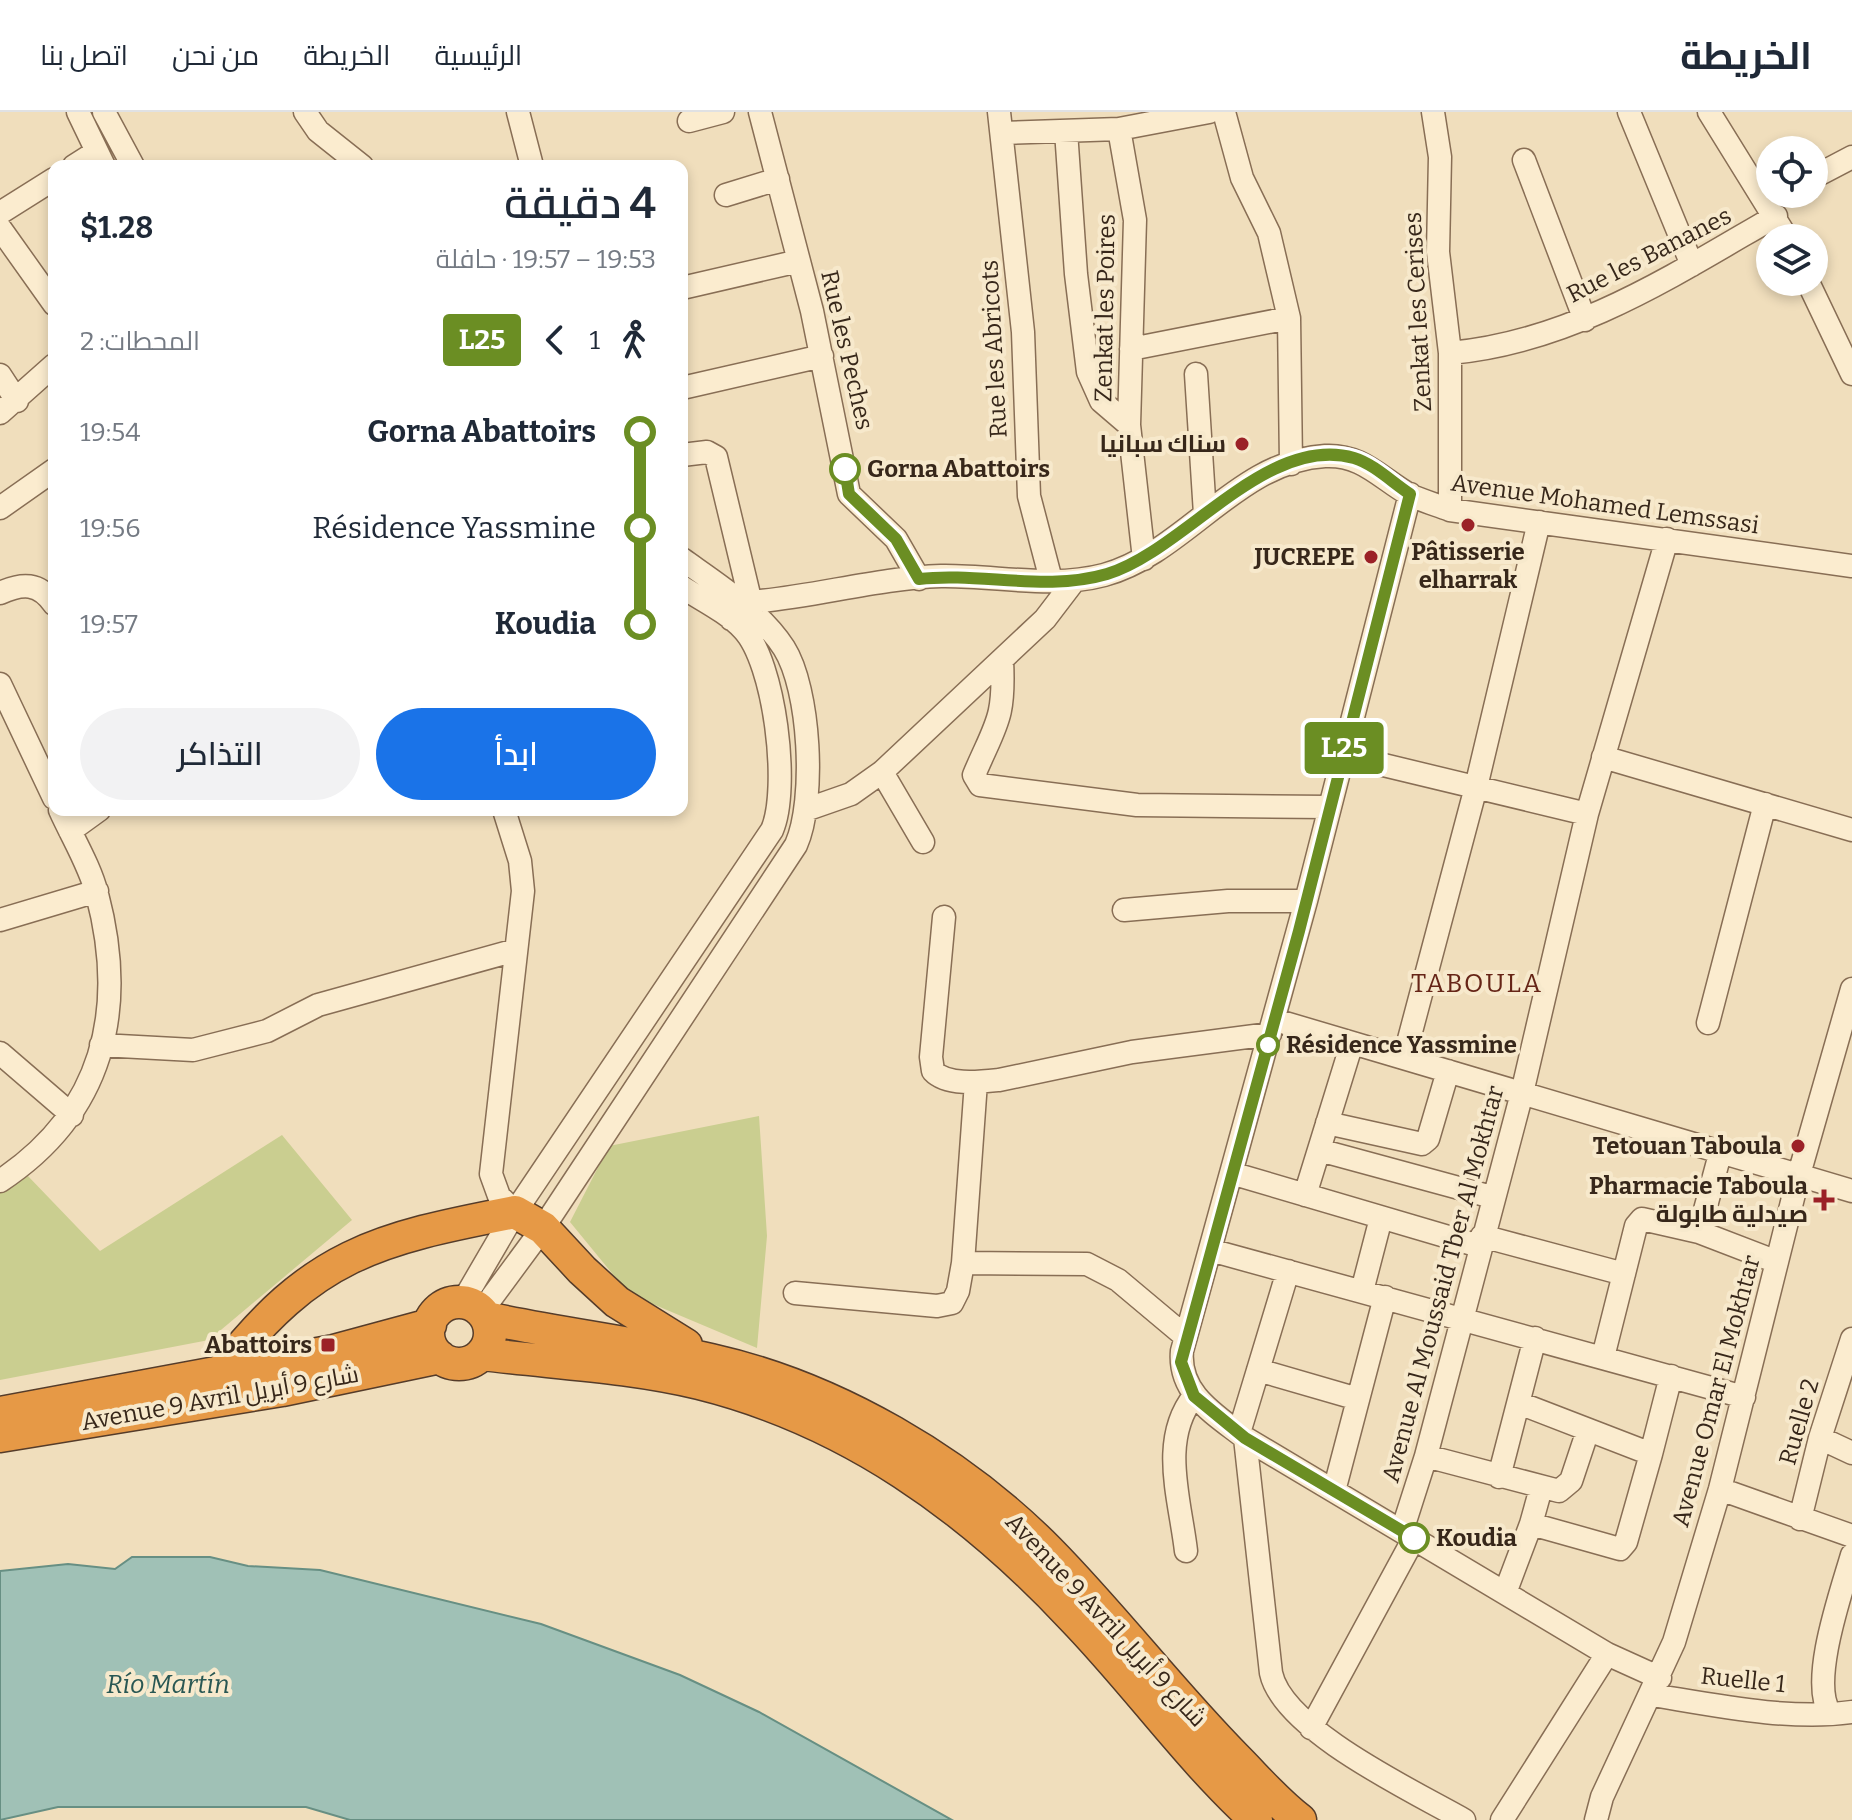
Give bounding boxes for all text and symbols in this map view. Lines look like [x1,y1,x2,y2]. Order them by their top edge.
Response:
text: الخريطة [1680,33,1812,79]
text: اتصل بنا [40,39,128,72]
text: من نحن [172,39,259,72]
text: الخريطة [303,39,391,72]
text: الرئيسية [435,39,522,72]
map controls [1756,136,1828,296]
button: locate [1756,136,1828,208]
text: 4 دقيقة [504,177,656,230]
street label: Rue les Bananes [1562,202,1736,308]
text: $1.28 [80,210,153,246]
street label: Zenkat les Cerises [1399,211,1437,413]
street label: Zenkat les Poires [1089,214,1121,402]
button: layers [1756,224,1828,296]
text: 19:53 – 19:57 · حافلة [436,244,656,275]
street label: Rue les Abricots [975,259,1013,439]
street label: Rue les Peches [815,267,879,433]
icon: back [533,318,577,362]
icon: walk [612,318,656,362]
text: L25 [459,323,505,356]
text: 1 [589,325,600,356]
text: المحطات: 2 [80,326,200,357]
text: Gorna Abattoirs [367,414,596,450]
text: 19:54 [80,417,140,448]
place label: سناك سبانيا [1099,430,1226,458]
marker: سناك سبانيا [1233,435,1251,453]
marker: Gorna Abattoirs [830,454,860,484]
place label: Gorna Abattoirs [867,455,1050,483]
street label: Avenue Mohamed Lemssasi [1449,469,1761,539]
text: Résidence Yassmine [312,510,596,546]
text: 19:56 [80,513,140,544]
marker: Pâtisserie elharrak [1459,516,1477,534]
place label: Pâtisserie elharrak [1411,538,1525,594]
place label: JUCREPE [1252,543,1355,571]
marker: JUCREPE [1362,548,1380,566]
text: Koudia [495,606,596,642]
text: 19:57 [80,609,138,640]
button: التذاكر [80,708,360,800]
button: ابدأ [376,708,656,800]
line badge: L25 [1298,722,1390,774]
text: L25 [1321,731,1367,764]
district label: TABOULA [1411,968,1543,999]
place label: Résidence Yassmine [1286,1031,1517,1059]
marker: Résidence Yassmine [1257,1034,1279,1056]
street label: Avenue Al Moussaid Tber Al Mokhtar [1377,1082,1510,1485]
place label: Tetouan Taboula [1593,1132,1783,1160]
marker: Tetouan Taboula [1789,1137,1807,1155]
place label: Pharmacie Taboula صيدلية طابولة [1589,1172,1809,1228]
marker: Pharmacie Taboula صيدلية طابولة [1815,1191,1833,1209]
street label: Avenue Omar El Mokhtar [1666,1252,1766,1530]
place label: Abattoirs [204,1331,312,1359]
marker: Abattoirs [319,1336,337,1354]
street label: Avenue 9 Avril شارع 9 أبريل [79,1358,361,1438]
street label: Ruelle 2 [1773,1376,1825,1468]
street label: Avenue 9 Avril شارع 9 أبريل [999,1506,1213,1734]
marker: Koudia [1399,1523,1429,1553]
place label: Koudia [1436,1524,1517,1552]
street label: Ruelle 1 [1699,1662,1787,1698]
water label: Río Martín [106,1669,230,1700]

